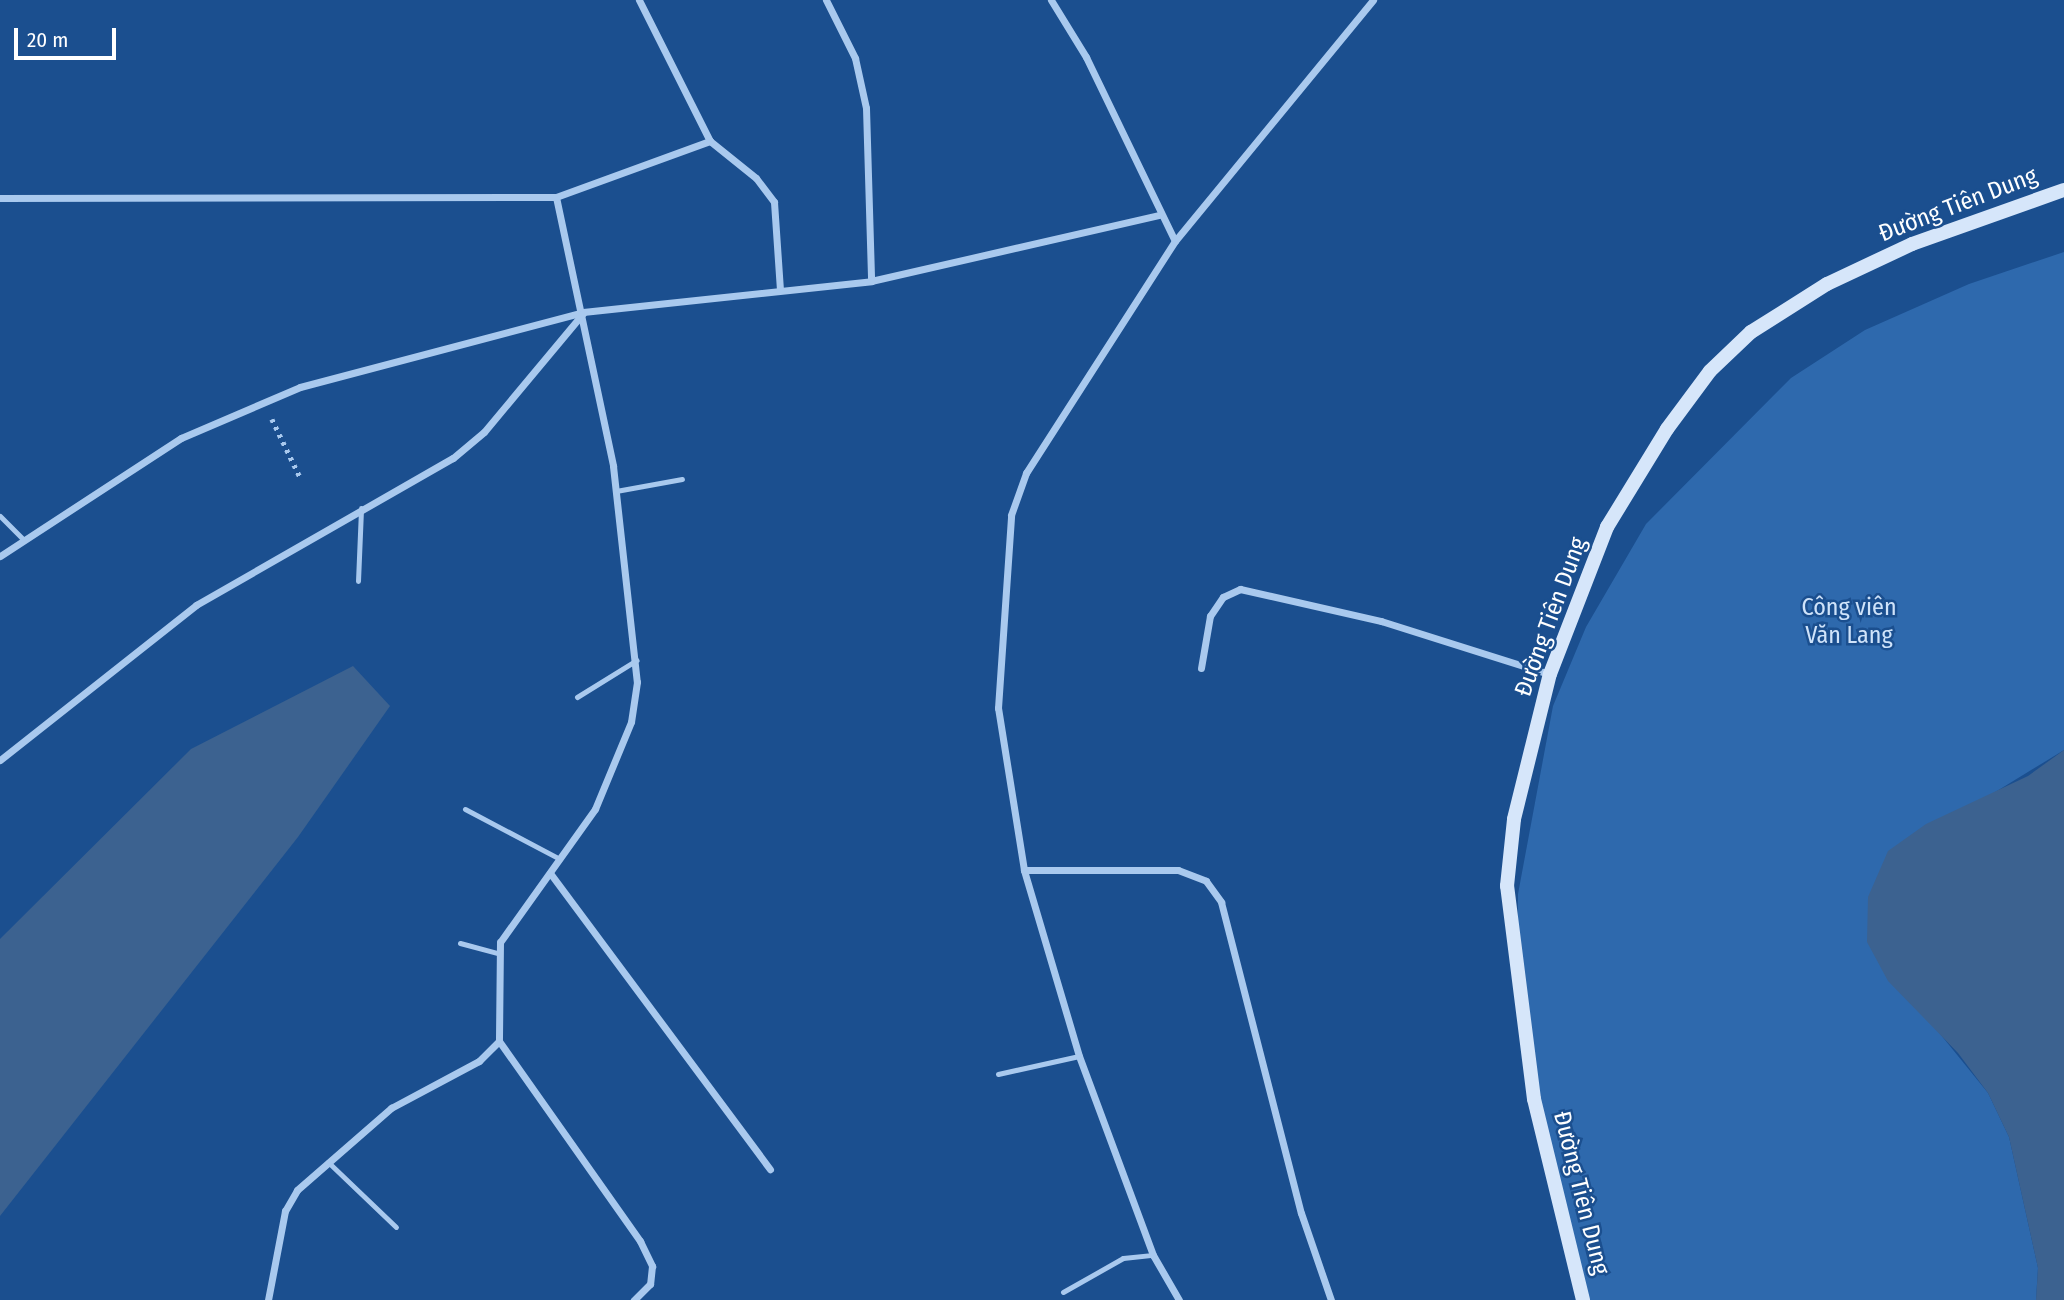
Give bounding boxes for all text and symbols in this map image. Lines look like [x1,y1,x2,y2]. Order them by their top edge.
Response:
scale bar [18,14,119,58]
text: 20 m [27,27,68,53]
street label: Đường Tiên Dung [1875,162,2041,248]
street label: Đường Tiên Dung [1509,533,1593,701]
park label: Công viên Văn Lang [1801,594,1897,650]
street label: Đường Tiên Dung [1547,1108,1615,1278]

